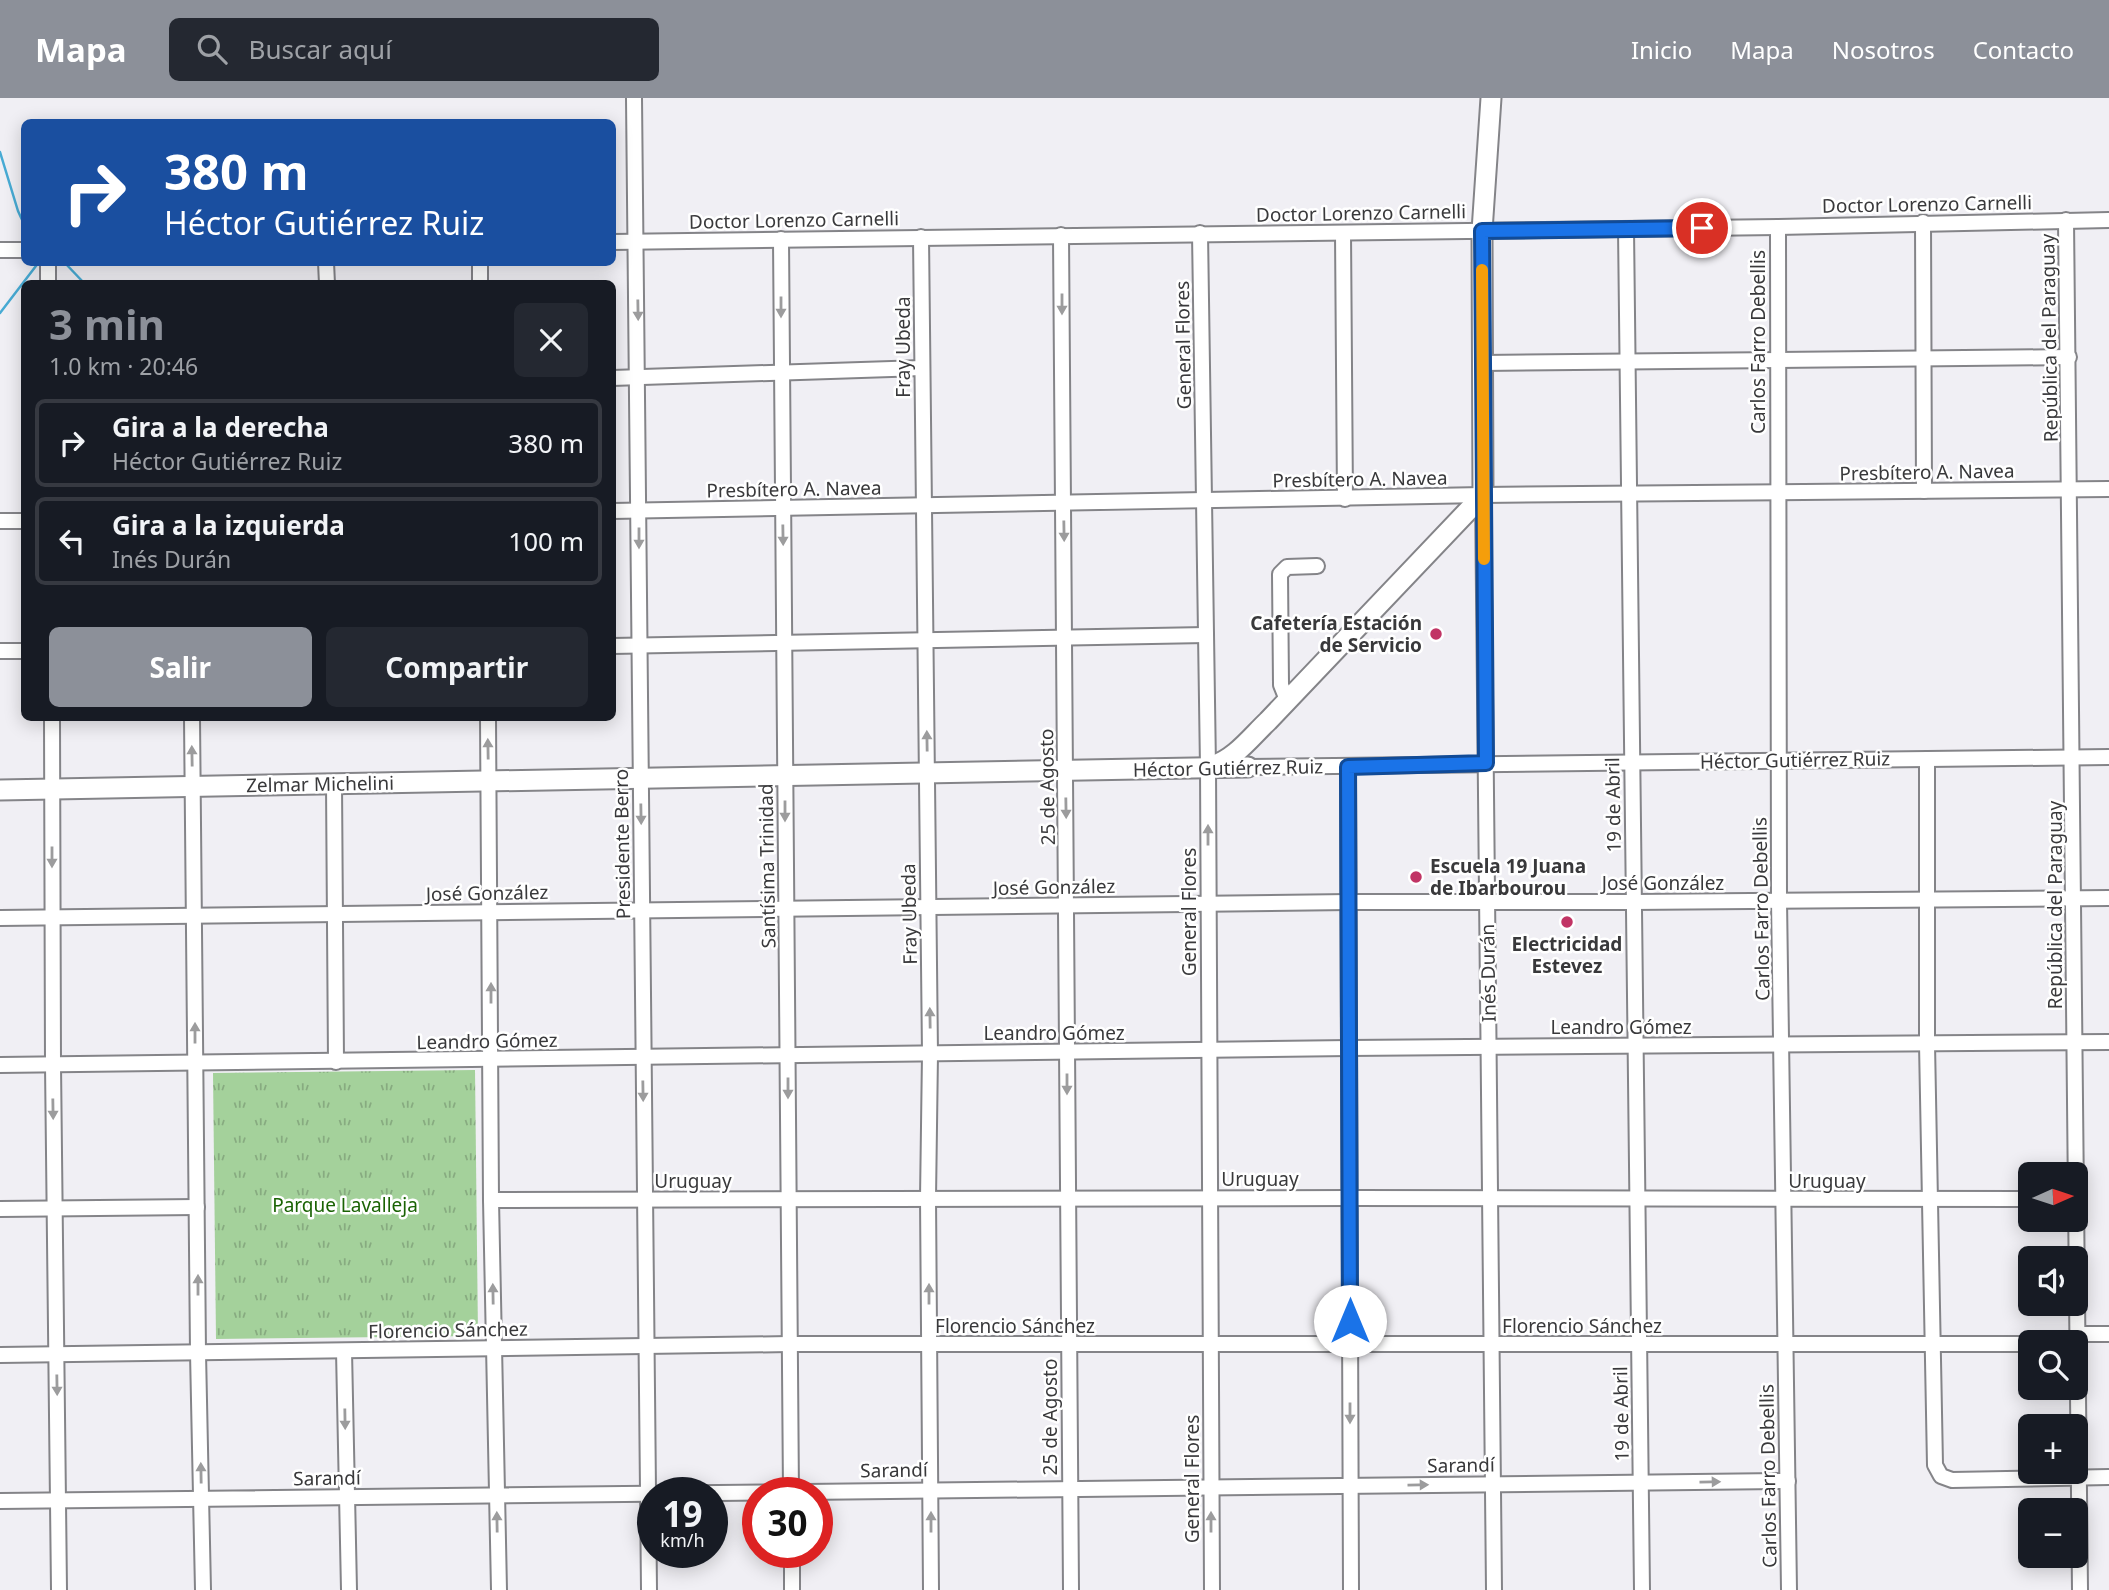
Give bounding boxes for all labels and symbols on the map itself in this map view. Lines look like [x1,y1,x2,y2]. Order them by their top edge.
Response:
street label: Doctor Lorenzo Carnelli [1822,189,2032,219]
street label: Doctor Lorenzo Carnelli [1256,198,1466,228]
pin [1672,198,1732,258]
street label: Doctor Lorenzo Carnelli [689,205,899,235]
street label: República del Paraguay [2034,233,2064,442]
street label: Carlos Farro Debellis [1745,250,1771,434]
street label: General Flores [1169,281,1197,409]
one-way arrow [1056,293,1067,315]
street label: Fray Ubeda [890,296,916,398]
one-way arrow [775,297,787,319]
one-way arrow [632,300,644,322]
street label: Presbítero A. Navea [1839,457,2015,487]
street label: Presbítero A. Navea [1272,464,1448,494]
street label: Presbítero A. Navea [706,474,882,504]
one-way arrow [1058,520,1069,542]
one-way arrow [777,524,789,546]
one-way arrow [633,527,645,549]
place label: Cafetería Estación de Servicio [1250,610,1422,658]
marker: Cafetería Estación de Servicio [1428,626,1444,642]
street label: 25 de Agosto [1033,728,1061,846]
one-way arrow [921,730,932,752]
one-way arrow [483,738,494,760]
one-way arrow [187,745,198,767]
street label: Héctor Gutiérrez Ruiz [1700,745,1890,775]
street label: Héctor Gutiérrez Ruiz [1133,753,1323,783]
street label: 19 de Abril [1599,757,1627,853]
street label: Presidente Berro [608,769,636,919]
street label: Zelmar Michelini [246,770,394,798]
street label: Santísima Trinidad [753,783,781,949]
one-way arrow [1060,797,1072,819]
street label: República del Paraguay [2042,800,2068,1009]
one-way arrow [779,801,791,823]
one-way arrow [635,804,647,826]
street label: Carlos Farro Debellis [1746,817,1776,1001]
one-way arrow [1202,824,1214,846]
one-way arrow [46,846,58,868]
street label: General Flores [1176,848,1202,976]
place label: Escuela 19 Juana de Ibarbourou [1430,853,1586,901]
street label: Fray Ubeda [895,863,923,965]
marker: Escuela 19 Juana de Ibarbourou [1408,869,1424,885]
street label: José González [1600,870,1724,896]
street label: José González [991,873,1116,901]
street label: José González [424,879,549,907]
marker: Electricidad Estevez [1559,914,1575,930]
street label: Inés Durán [1474,924,1502,1022]
place label: Electricidad Estevez [1512,931,1622,979]
one-way arrow [485,982,497,1004]
one-way arrow [924,1007,936,1029]
street label: Leandro Gómez [1550,1014,1692,1040]
street label: Leandro Gómez [983,1020,1125,1046]
one-way arrow [189,1022,201,1044]
street label: Leandro Gómez [416,1027,558,1055]
one-way arrow [1061,1073,1073,1095]
one-way arrow [782,1077,794,1099]
one-way arrow [637,1080,649,1102]
one-way arrow [47,1098,59,1120]
north arrow [2018,1162,2088,1232]
street label: Uruguay [1221,1166,1299,1192]
street label: Uruguay [654,1168,732,1194]
street label: Uruguay [1788,1168,1866,1194]
park label: Parque Lavalleja [272,1192,418,1218]
one-way arrow [192,1274,204,1296]
one-way arrow [487,1283,498,1305]
one-way arrow [923,1283,935,1305]
position arrow [1313,1284,1387,1358]
street label: Florencio Sánchez [935,1313,1095,1339]
street label: Florencio Sánchez [1502,1313,1662,1339]
street label: Florencio Sánchez [368,1316,528,1344]
street label: 25 de Agosto [1037,1359,1063,1475]
street label: 19 de Abril [1607,1366,1635,1462]
one-way arrow [51,1375,62,1397]
street label: Carlos Farro Debellis [1753,1384,1783,1568]
one-way arrow [1344,1403,1356,1425]
one-way arrow [339,1408,351,1430]
street label: General Flores [1179,1415,1205,1543]
street label: Sarandí [1427,1451,1496,1479]
street label: Sarandí [860,1456,929,1484]
one-way arrow [195,1462,207,1484]
street label: Sarandí [293,1464,362,1492]
one-way arrow [1699,1476,1721,1488]
speed limit sign: 30 [742,1477,833,1568]
one-way arrow [1408,1479,1430,1490]
one-way arrow [492,1511,503,1533]
one-way arrow [925,1511,937,1533]
one-way arrow [1205,1511,1217,1533]

